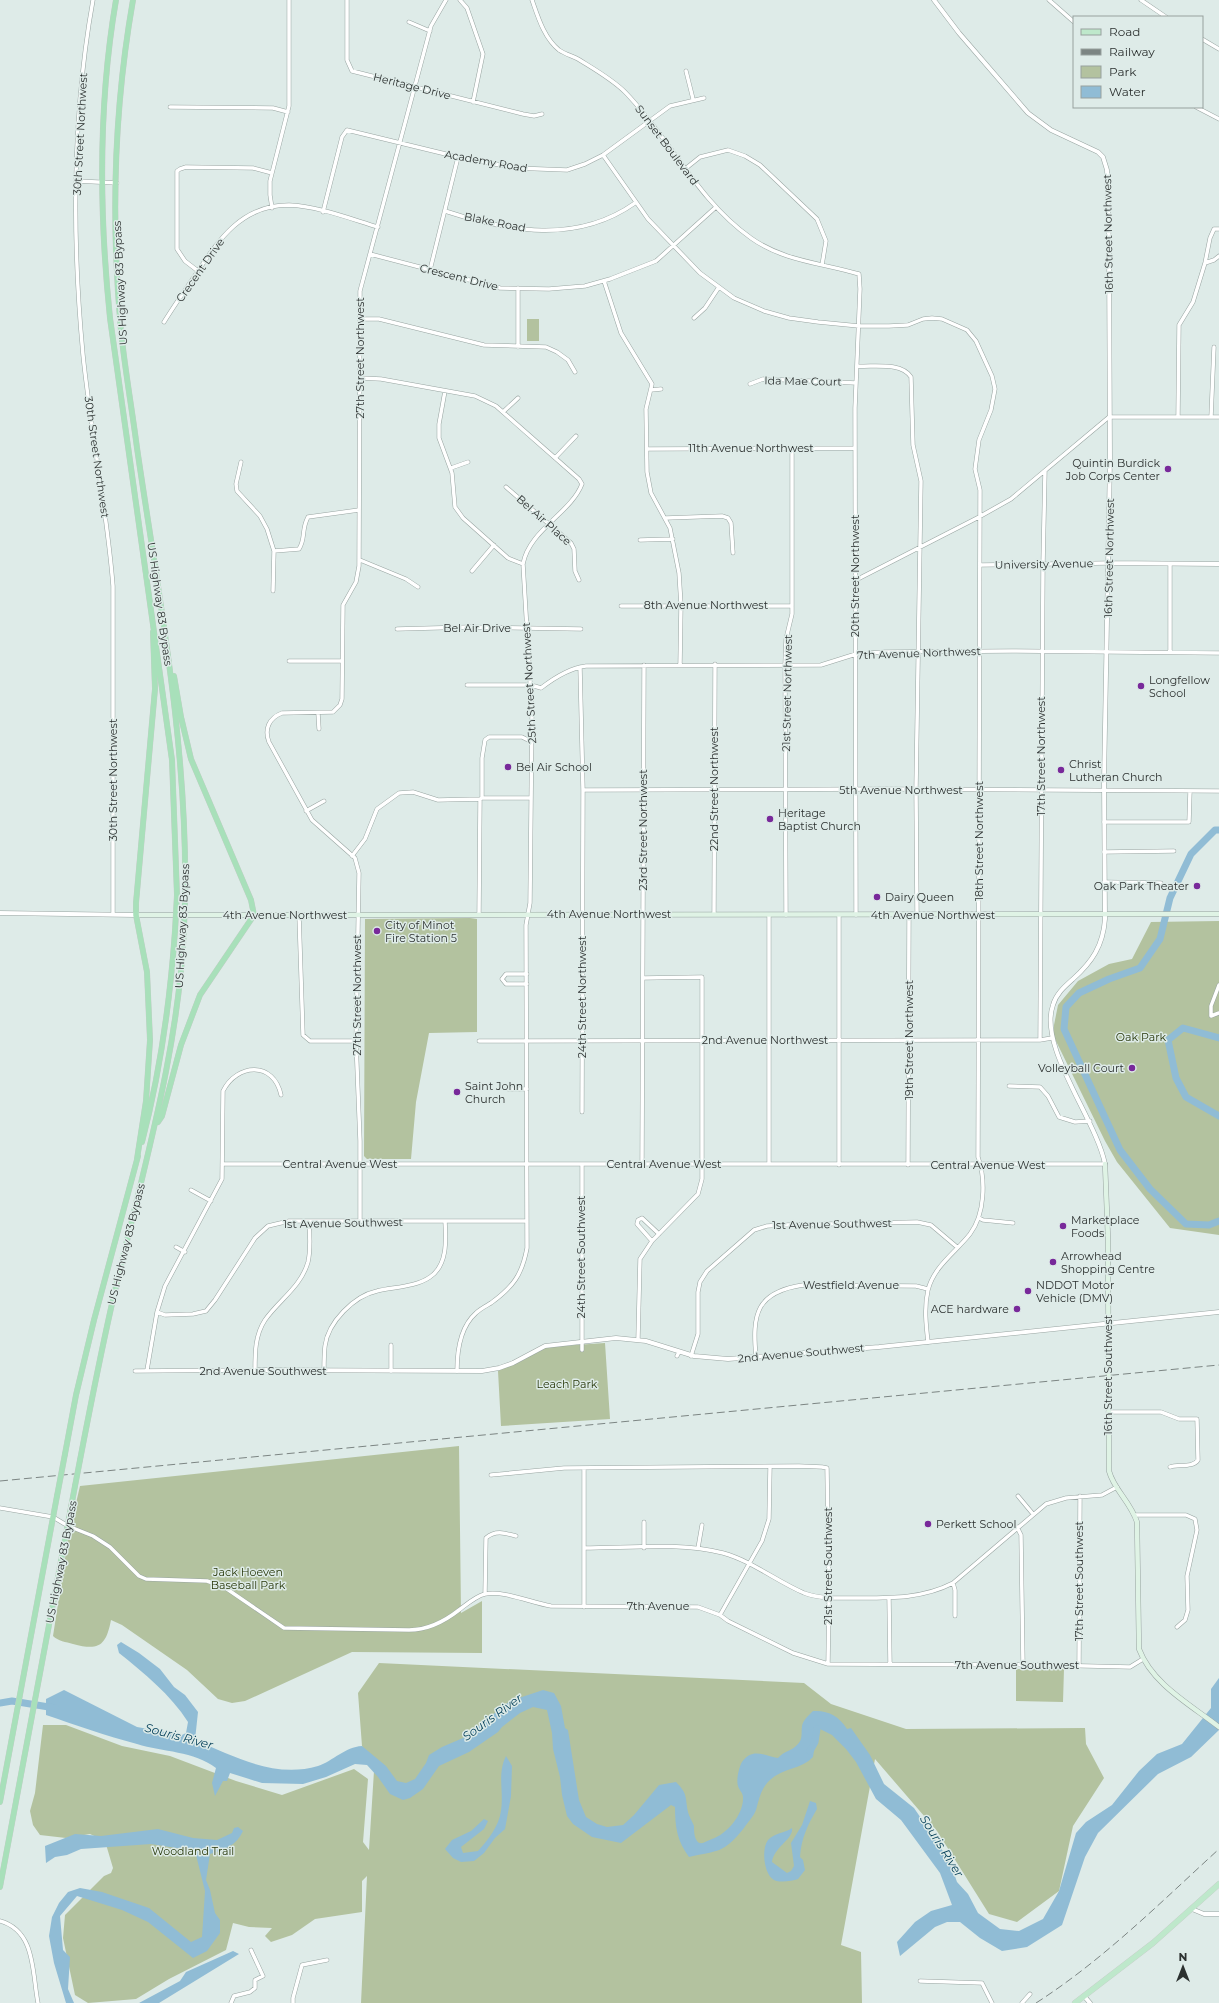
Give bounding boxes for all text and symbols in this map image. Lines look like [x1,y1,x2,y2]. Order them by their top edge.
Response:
legend [1073,16,1203,108]
text: Road [1109,24,1140,39]
text: Railway [1109,44,1155,59]
text: Park [1109,64,1137,79]
street label: Heritage Drive [372,70,453,102]
street label: 30th Street Northwest [70,72,90,196]
text: Water [1109,84,1146,99]
street label: Sunset Boulevard [632,102,702,188]
street label: Academy Road [444,147,528,175]
street label: 16th Street Northwest [1100,173,1116,294]
street label: Blake Road [463,209,527,235]
street label: US Highway 83 Bypass [110,220,130,346]
street label: Crecent Drive [173,235,227,305]
street label: Crescent Drive [418,260,500,294]
street label: 27th Street Northwest [353,297,367,419]
street label: Ida Mae Court [764,373,842,389]
street label: 30th Street Northwest [82,395,113,519]
street label: 11th Avenue Northwest [688,441,814,455]
place label: Quintin Burdick Job Corps Center [1065,456,1160,483]
marker: Quintin Burdick Job Corps Center [1163,464,1173,474]
street label: Bel Air Place [514,492,575,549]
street label: 16th Street Northwest [1101,497,1117,618]
street label: 20th Street Northwest [848,514,862,637]
street label: US Highway 83 Bypass [144,541,176,667]
street label: University Avenue [995,556,1094,572]
street label: 8th Avenue Northwest [644,598,769,612]
street label: Bel Air Drive [443,621,511,635]
street label: 25th Street Northwest [519,621,539,744]
street label: 21st Street Northwest [779,634,795,752]
street label: 7th Avenue Northwest [857,644,982,662]
place label: Longfellow School [1149,673,1210,700]
marker: Longfellow School [1136,681,1146,691]
street label: 17th Street Northwest [1034,696,1048,816]
street label: 30th Street Northwest [106,718,120,841]
street label: 22nd Street Northwest [707,726,721,851]
place label: Christ Lutheran Church [1069,757,1163,784]
place label: Bel Air School [516,760,592,774]
marker: Bel Air School [503,762,513,772]
marker: Christ Lutheran Church [1056,765,1066,775]
street label: 23rd Street Northwest [636,769,650,891]
street label: 18th Street Northwest [972,780,986,901]
street label: 5th Avenue Northwest [839,783,963,797]
place label: Heritage Baptist Church [778,806,861,833]
marker: Heritage Baptist Church [765,814,775,824]
street label: US Highway 83 Bypass [172,863,192,989]
place label: Oak Park Theater [1094,879,1189,893]
marker: Oak Park Theater [1192,881,1202,891]
place label: Dairy Queen [885,890,954,904]
marker: Dairy Queen [872,892,882,902]
street label: 4th Avenue Northwest [547,907,672,921]
street label: 4th Avenue Northwest [223,908,348,922]
street label: 4th Avenue Northwest [871,908,996,922]
place label: City of Minot Fire Station 5 [385,918,457,945]
marker: City of Minot Fire Station 5 [372,926,382,936]
street label: 27th Street Northwest [350,934,364,1056]
street label: 24th Street Northwest [575,935,589,1058]
street label: 19th Street Northwest [902,980,916,1100]
park label: Oak Park [1116,1030,1167,1044]
street label: 2nd Avenue Northwest [702,1033,829,1047]
place label: Volleyball Court [1038,1061,1125,1075]
marker: Volleyball Court [1127,1063,1137,1073]
place label: Saint John Church [465,1079,523,1106]
marker: Saint John Church [452,1087,462,1097]
street label: Central Avenue West [283,1157,398,1171]
street label: Central Avenue West [607,1157,722,1171]
street label: Central Avenue West [931,1158,1046,1172]
street label: US Highway 83 Bypass [104,1181,148,1306]
street label: 24th Street Southwest [574,1195,588,1319]
place label: Marketplace Foods [1071,1213,1140,1240]
street label: 1st Avenue Southwest [283,1215,404,1231]
street label: 1st Avenue Southwest [772,1216,893,1232]
marker: Marketplace Foods [1058,1221,1068,1231]
place label: Arrowhead Shopping Centre [1061,1249,1155,1276]
marker: Arrowhead Shopping Centre [1048,1257,1058,1267]
street label: Westfield Avenue [803,1278,899,1292]
place label: NDDOT Motor Vehicle (DMV) [1036,1278,1114,1305]
marker: NDDOT Motor Vehicle (DMV) [1023,1286,1033,1296]
place label: ACE hardware [931,1302,1009,1316]
marker: ACE hardware [1012,1304,1022,1314]
street label: 16th Street Southwest [1101,1314,1115,1435]
street label: 2nd Avenue Southwest [737,1340,866,1366]
street label: 2nd Avenue Southwest [199,1364,327,1378]
park label: Leach Park [537,1377,598,1391]
street label: US Highway 83 Bypass [42,1499,80,1625]
street label: 21st Street Southwest [821,1507,835,1625]
place label: Perkett School [936,1517,1016,1531]
marker: Perkett School [923,1519,933,1529]
street label: 17th Street Southwest [1072,1520,1086,1641]
park label: Jack Hoeven Baseball Park [211,1565,286,1592]
street label: 7th Avenue [627,1599,690,1613]
street label: 7th Avenue Southwest [955,1658,1080,1672]
water label: Souris River [459,1690,525,1744]
water label: Souris River [143,1720,215,1752]
water label: Souris River [917,1812,967,1880]
park label: Woodland Trail [152,1844,234,1858]
north arrow [1163,1947,1203,1987]
text: N [1179,1950,1187,1964]

